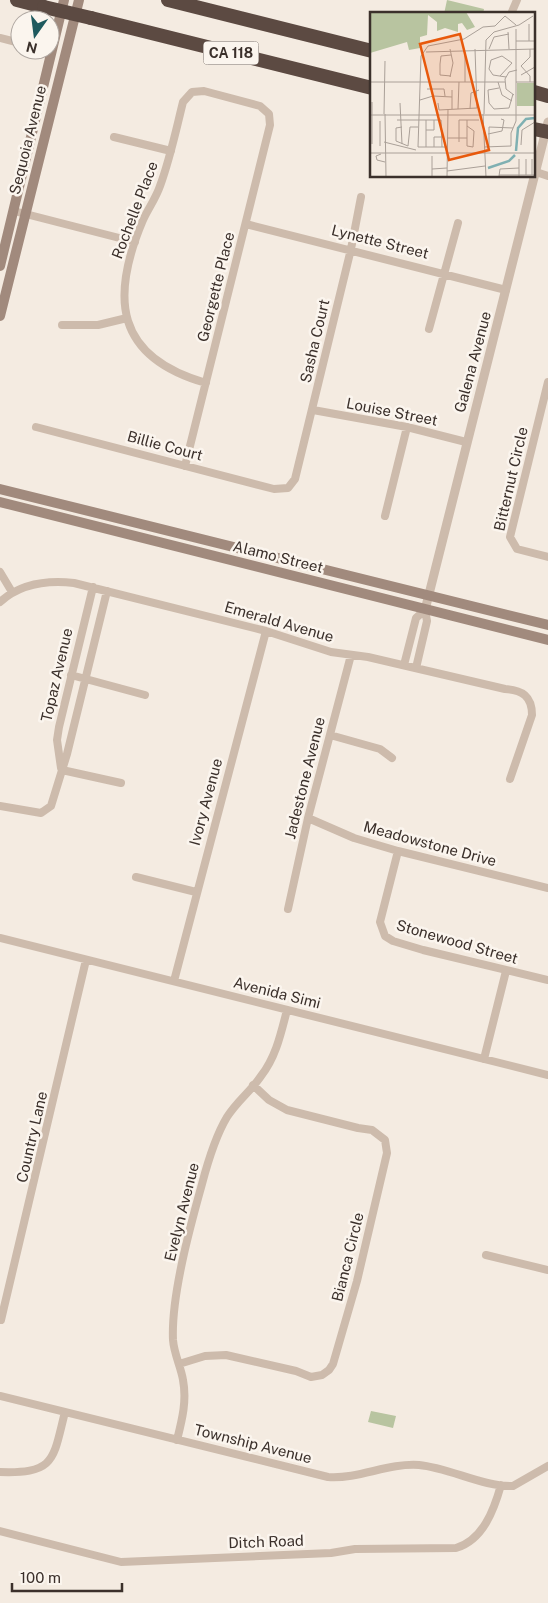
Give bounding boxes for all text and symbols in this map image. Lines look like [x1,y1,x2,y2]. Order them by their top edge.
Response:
north arrow [10,10,60,60]
inset map [370,12,536,178]
text: N [25,39,39,57]
road number: CA 118 [204,42,258,64]
street label: Sequoia Avenue [6,84,49,196]
street label: Rochelle Place [108,159,161,261]
street label: Lynette Street [330,221,431,262]
street label: Georgette Place [194,230,237,344]
street label: Sasha Court [297,297,332,384]
street label: Galena Avenue [451,309,494,414]
street label: Louise Street [345,394,439,429]
street label: Bitternut Circle [490,425,531,533]
street label: Billie Court [126,427,205,464]
street label: Alamo Street [231,537,325,576]
street label: Emerald Avenue [223,598,336,645]
street label: Topaz Avenue [37,626,76,723]
street label: Jadestone Avenue [281,715,328,841]
street label: Ivory Avenue [186,757,225,847]
street label: Meadowstone Drive [362,818,498,869]
street label: Stonewood Street [394,916,520,967]
street label: Avenida Simi [232,973,323,1012]
street label: Country Lane [13,1090,50,1184]
street label: Evelyn Avenue [161,1161,202,1263]
street label: Bianca Circle [328,1211,367,1303]
street label: Township Avenue [193,1421,314,1466]
street label: Ditch Road [228,1532,304,1551]
scale bar [12,1560,122,1592]
text: 100 m [20,1569,61,1586]

